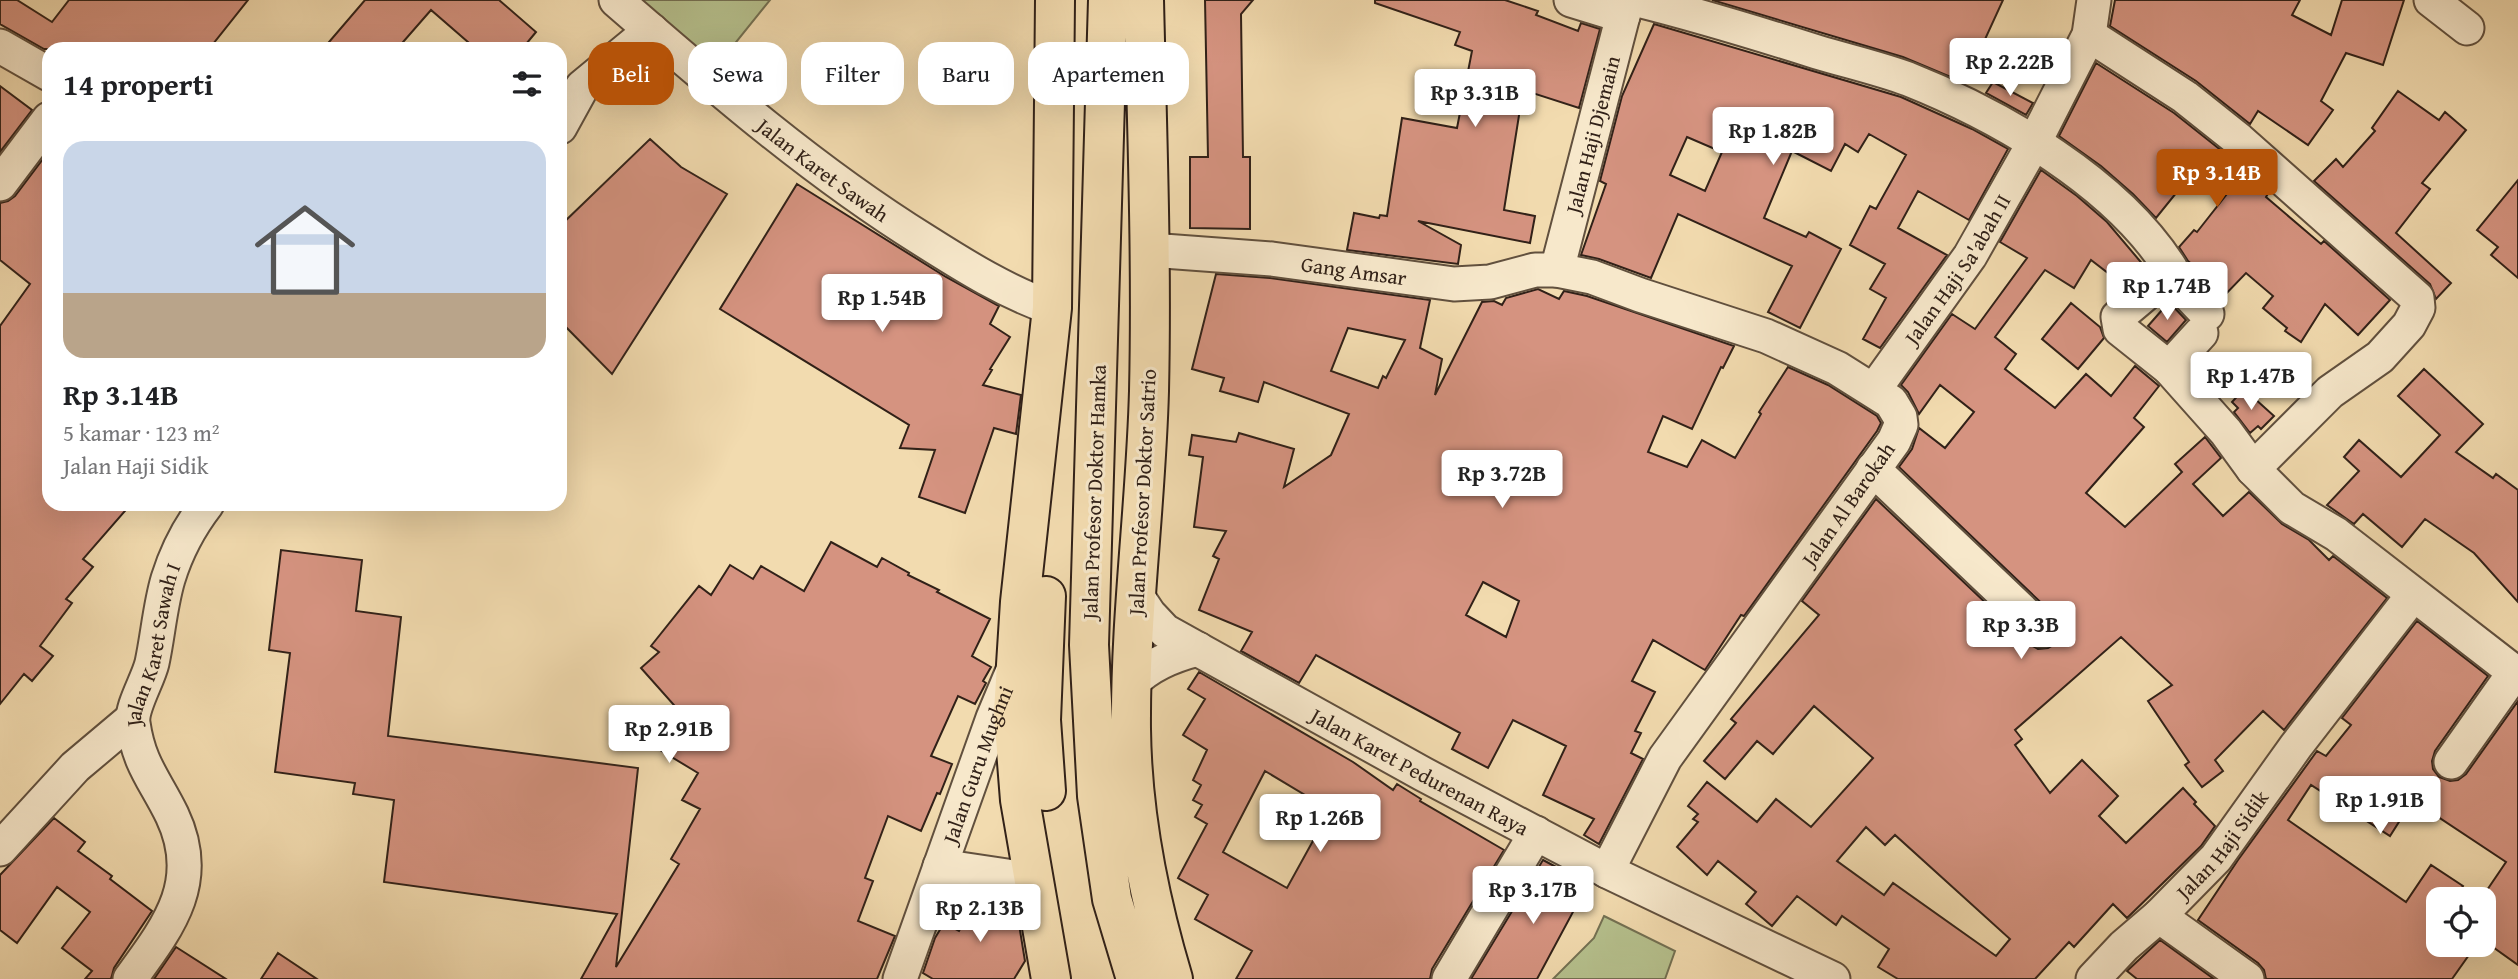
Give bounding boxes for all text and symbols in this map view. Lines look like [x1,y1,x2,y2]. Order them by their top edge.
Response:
pin: Rp 2.22B [1938,38,2082,98]
chip: Beli [588,42,674,105]
chip: Sewa [688,42,787,105]
chip: Filter [801,42,904,105]
chip: Baru [918,42,1014,105]
chip: Apartemen [1028,42,1189,105]
text: Rp 2.22B [1966,44,2054,77]
street label: Jalan Haji Djemain [1556,52,1628,220]
text: 14 properti [63,62,213,106]
icon: filters [508,65,546,103]
pin: Rp 3.31B [1403,69,1547,129]
text: Rp 3.31B [1431,75,1519,108]
street label: Jalan Karet Sawah [748,108,896,229]
pin: Rp 1.82B [1701,108,1845,167]
text: Rp 1.82B [1729,113,1817,146]
pin: Rp 3.14B [2145,150,2289,209]
text: Rp 3.14B [2173,155,2261,188]
icon: home [242,187,368,313]
street label: Jalan Haji Sa'abah II [1894,188,2018,353]
street label: Gang Amsar [1299,248,1409,293]
pin: Rp 1.74B [2095,262,2239,322]
text: Rp 1.74B [2123,268,2211,301]
pin: Rp 1.54B [810,274,954,334]
text: Rp 1.54B [838,280,926,313]
pin: Rp 1.47B [2179,352,2323,412]
text: Rp 1.47B [2207,358,2295,391]
street label: Jalan Profesor Doktor Hamka [1074,364,1114,623]
street label: Jalan Profesor Doktor Satrio [1120,368,1164,619]
text: Rp 3.14B [63,372,179,416]
text: 5 kamar · 123 m² [63,416,220,449]
street label: Jalan Al Barokah [1792,435,1902,575]
text: Jalan Haji Sidik [63,449,208,482]
pin: Rp 3.72B [1430,450,1574,510]
text: Rp 3.72B [1458,456,1546,489]
street label: Jalan Karet Sawah I [117,558,188,732]
pin: Rp 3.3B [1956,602,2086,661]
text: Rp 3.3B [1983,607,2059,640]
street label: Jalan Guru Mughni [933,681,1020,850]
street label: Jalan Karet Pedurenan Raya [1303,698,1535,843]
pin: Rp 2.91B [597,706,741,765]
text: Rp 2.91B [625,711,713,744]
pin: Rp 1.91B [2308,776,2452,836]
text: Rp 1.91B [2336,782,2424,815]
street label: Jalan Haji Sidik [2166,783,2276,908]
pin: Rp 1.26B [1248,794,1392,854]
text: Rp 1.26B [1276,800,1364,833]
pin: Rp 3.17B [1461,866,1605,926]
text: Rp 3.17B [1489,872,1577,905]
pin: Rp 2.13B [908,884,1052,944]
map controls [2426,887,2496,957]
button: locate [2426,887,2496,957]
text: Rp 2.13B [936,890,1024,923]

